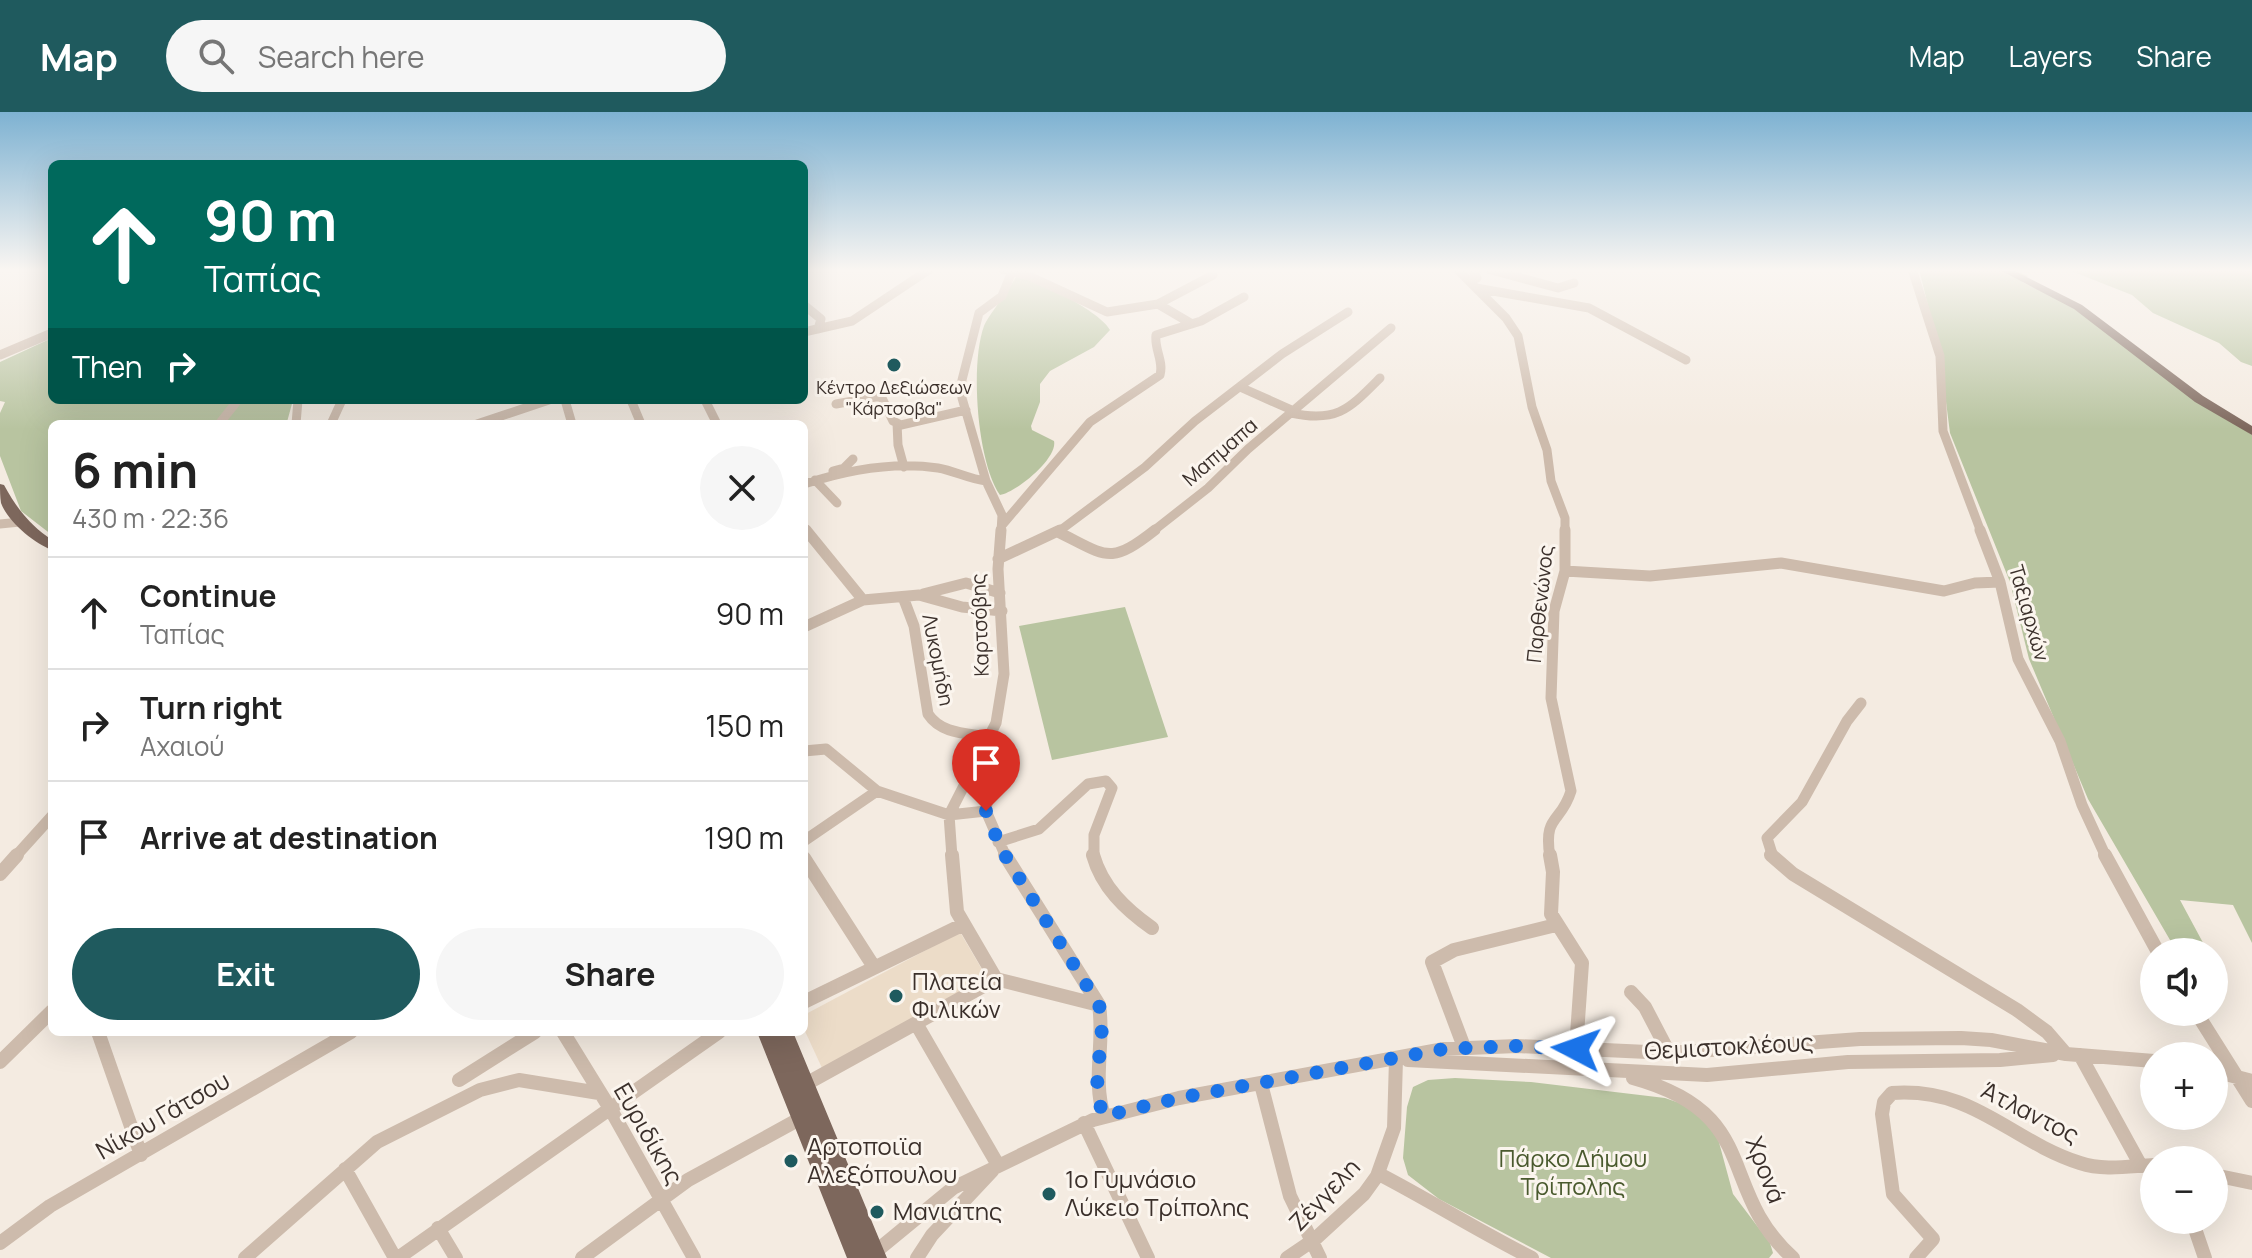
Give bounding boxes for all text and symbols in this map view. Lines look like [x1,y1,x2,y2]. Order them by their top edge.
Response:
search box [166,20,726,92]
text: Map [40,30,118,82]
icon: search [194,34,238,78]
text: Search here [258,36,425,77]
text: Map [1909,37,1965,75]
text: Layers [2009,37,2092,75]
text: Share [2136,37,2212,75]
text: 90 m [204,181,337,258]
icon: ahead [72,192,176,296]
text: Ταπίας [204,254,322,303]
icon: right [159,344,203,388]
text: Then [72,346,143,387]
marker: Κέντρο Δεξιώσεων "Κάρτσοβα" [885,356,903,374]
place label: Κέντρο Δεξιώσεων "Κάρτσοβα" [816,375,972,420]
street label: Μαπμαπα [1176,412,1263,492]
text: 6 min [72,437,198,502]
button: close [700,446,784,530]
text: 430 m · 22:36 [72,500,229,536]
street label: Παρθενώνος [1520,544,1559,664]
street label: Ταξιαρχών [2003,562,2056,664]
street label: Καρτσόβης [964,573,995,677]
text: Continue [140,575,276,616]
icon: ahead [72,591,116,635]
text: 90 m [716,593,784,634]
street label: Λυκομήδη [916,612,961,708]
text: Ταπίας [140,616,225,652]
text: Turn right [140,687,283,728]
icon: right [72,703,116,747]
text: 150 m [705,705,784,746]
text: Αχαιού [140,728,224,764]
pin [952,729,1020,811]
icon: arrive [964,741,1008,785]
icon: arrive [72,815,116,859]
text: Arrive at destination [140,817,438,858]
text: 190 m [704,817,784,858]
button: Exit [72,928,420,1020]
button: Share [436,928,784,1020]
map controls [2140,938,2228,1234]
button: sound [2140,938,2228,1026]
place label: Πλατεία Φιλικών [912,964,1002,1025]
marker: Πλατεία Φιλικών [887,987,905,1005]
position arrow [1534,1007,1618,1091]
street label: Θεμιστοκλέους [1643,1025,1814,1066]
button: + [2140,1042,2228,1130]
street label: Νίκου Γάτσου [89,1063,235,1166]
street label: Άτλαντος [1976,1073,2085,1150]
street label: Ευριδίκης [607,1077,692,1190]
place label: Αρτοποιϊα Αλεξόπουλου [807,1129,957,1190]
street label: Χρονά [1739,1131,1794,1208]
park label: Πάρκο Δήμου Τρίπολης [1499,1141,1647,1202]
button: − [2140,1146,2228,1234]
street label: Ζέγγελη [1281,1150,1367,1237]
marker: Αρτοποιϊα Αλεξόπουλου [782,1152,800,1170]
place label: 1ο Γυμνάσιο Λύκειο Τρίπολης [1065,1162,1249,1223]
marker: 1ο Γυμνάσιο Λύκειο Τρίπολης [1040,1185,1058,1203]
place label: Μανιάτης [893,1194,1002,1227]
marker: Μανιάτης [868,1203,886,1221]

